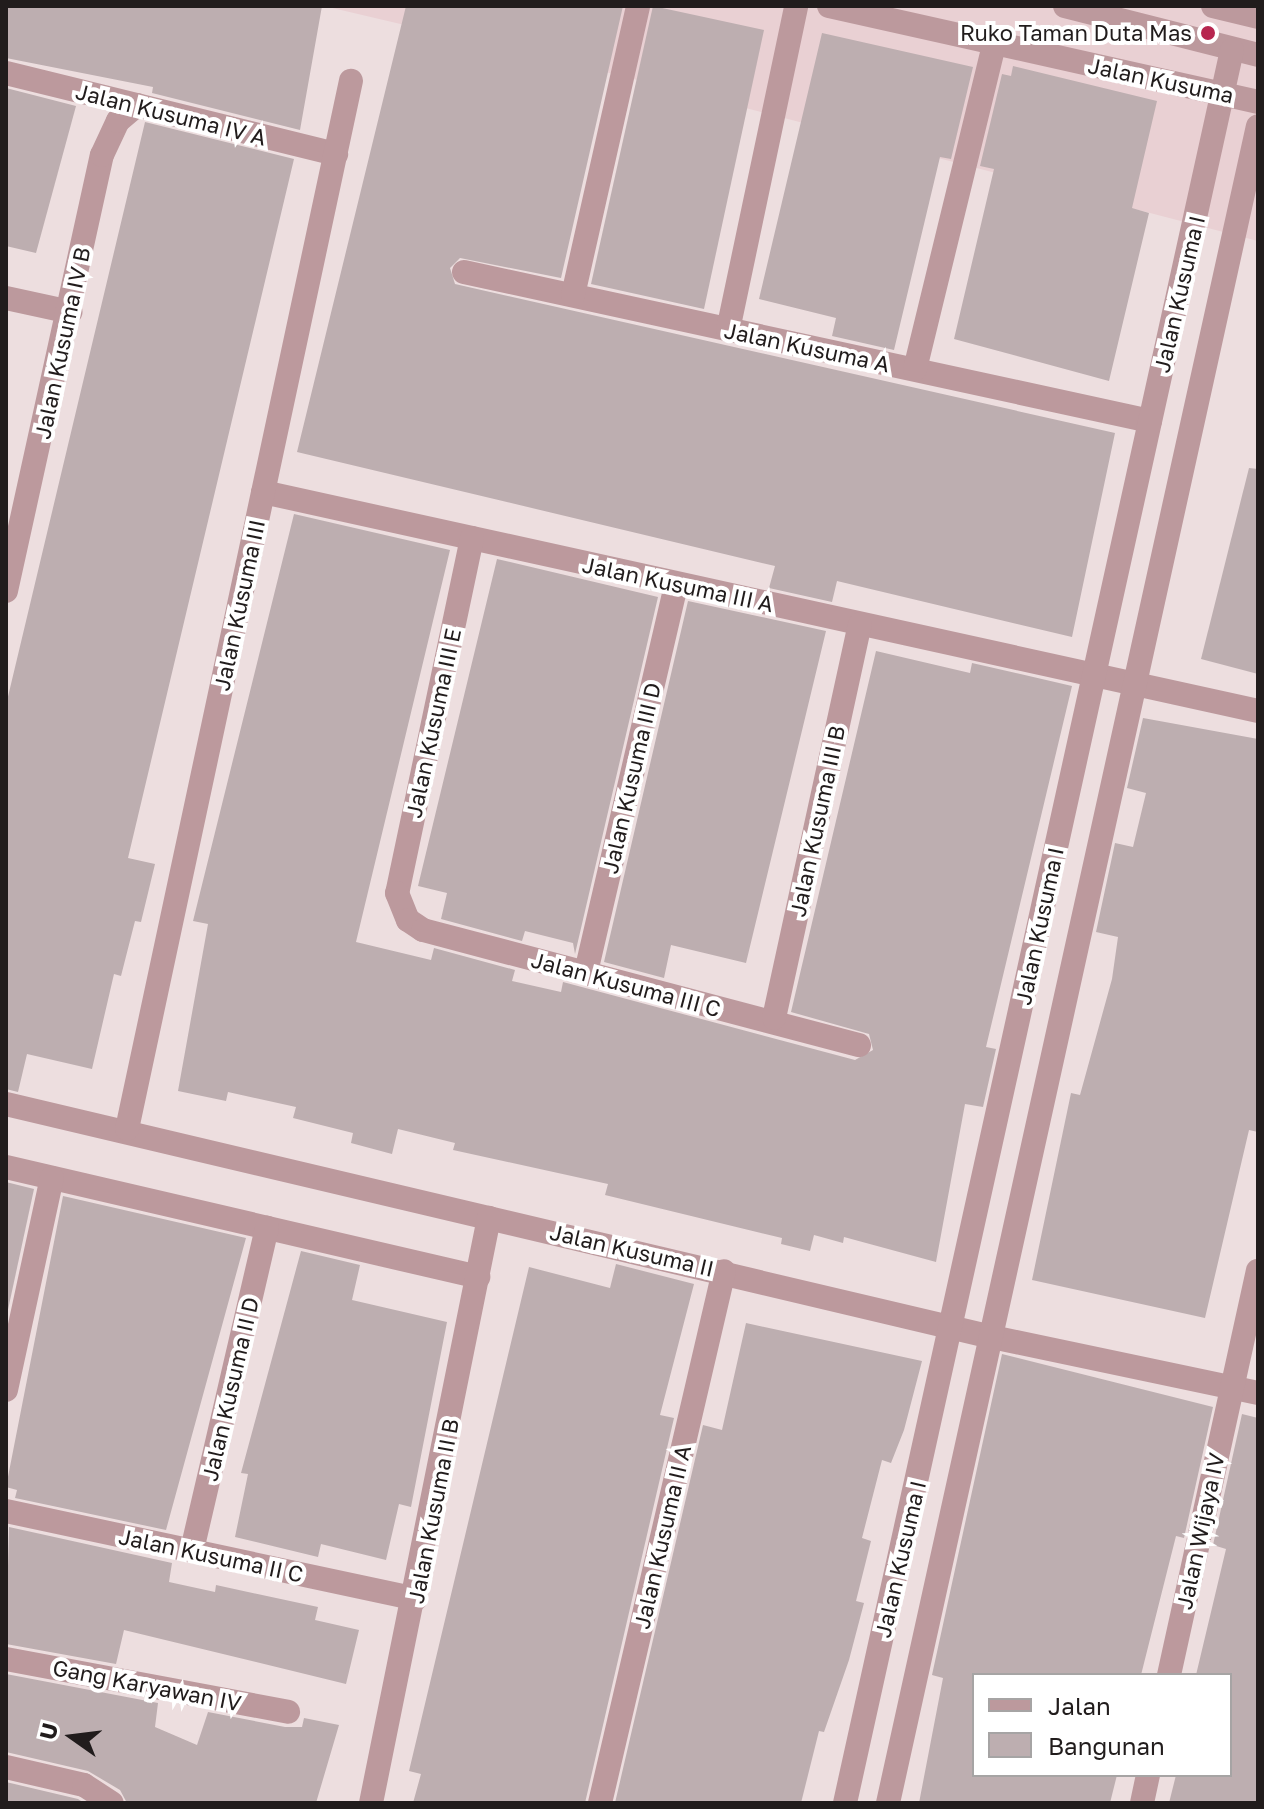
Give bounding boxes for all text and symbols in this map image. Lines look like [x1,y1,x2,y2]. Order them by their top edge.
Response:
place label: Ruko Taman Duta Mas [960,20,1192,46]
marker: Ruko Taman Duta Mas [1199,24,1217,42]
street label: Jalan Kusuma [1086,52,1236,108]
street label: Jalan Kusuma IV A [73,78,269,150]
street label: Jalan Kusuma I [1148,213,1210,375]
street label: Jalan Kusuma IV B [29,245,95,441]
street label: Jalan Kusuma A [722,317,892,377]
street label: Jalan Kusuma III [208,517,270,693]
street label: Jalan Kusuma III A [580,551,776,617]
street label: Jalan Kusuma III E [400,626,466,820]
street label: Jalan Kusuma III D [596,680,666,876]
street label: Jalan Kusuma III B [784,723,850,919]
street label: Jalan Kusuma I [1009,845,1069,1007]
street label: Jalan Kusuma III C [529,946,723,1022]
street label: Jalan Kusuma II [547,1218,717,1282]
street label: Jalan Kusuma II D [196,1294,264,1484]
street label: Jalan Kusuma II B [402,1416,464,1606]
street label: Jalan Kusuma II A [628,1443,696,1631]
street label: Jalan Wijaya IV [1171,1450,1229,1612]
street label: Jalan Kusuma I [869,1478,931,1640]
street label: Jalan Kusuma II C [116,1523,306,1587]
street label: Gang Karyawan IV [50,1654,244,1716]
legend [972,1673,1232,1777]
text: Jalan [1048,1691,1111,1720]
north arrow [32,1697,112,1777]
text: U [33,1720,63,1742]
text: Bangunan [1048,1731,1165,1760]

